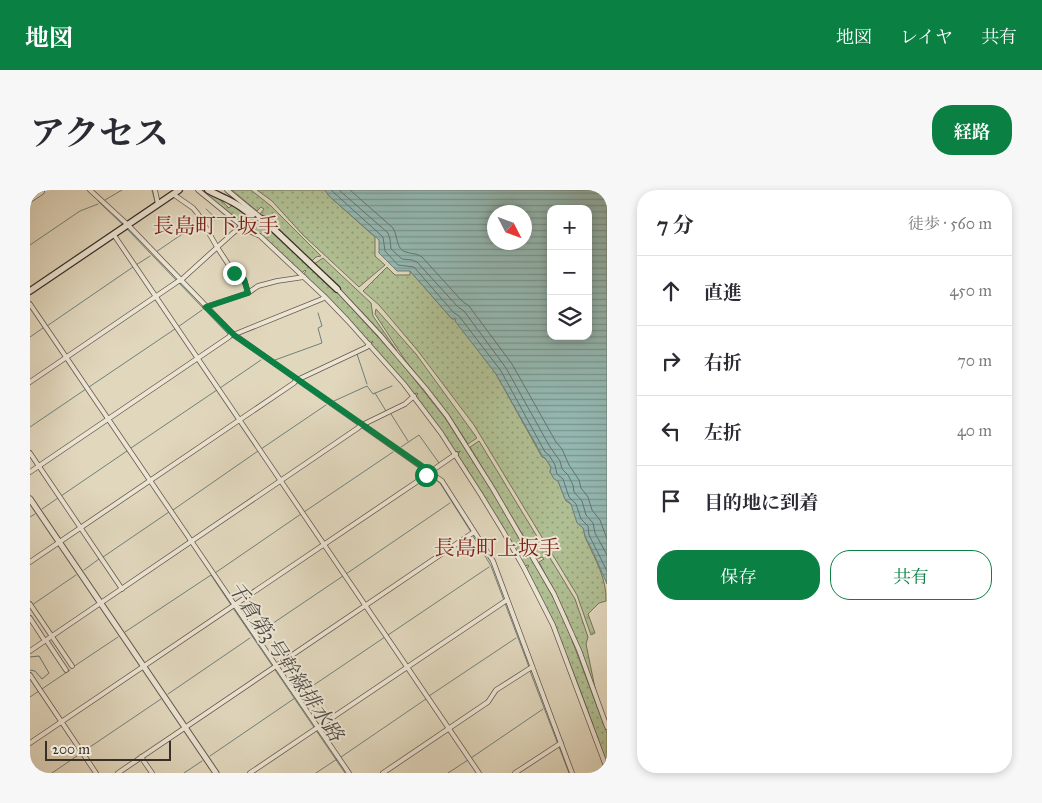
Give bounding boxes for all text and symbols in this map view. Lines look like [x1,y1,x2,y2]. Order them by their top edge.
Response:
text: 地図 [25,23,73,53]
text: 地図 [836,26,872,48]
text: レイヤ [900,26,953,48]
text: 共有 [981,26,1017,48]
button: 経路 [932,105,1012,155]
text: アクセス [30,112,169,155]
north arrow [487,205,532,250]
map controls [547,205,592,340]
button: + [547,205,592,250]
text: 7 分 [657,212,694,238]
district label: 長島町下坂手 [153,213,279,239]
text: 徒歩 · 560 m [908,214,992,233]
button: − [547,250,592,295]
route end [223,262,246,285]
icon: ahead [657,277,685,305]
text: 直進 [704,281,742,304]
text: 450 m [949,281,992,300]
button: layers [547,295,592,340]
icon: right [657,347,685,375]
text: 右折 [704,351,742,374]
text: 70 m [957,351,992,370]
icon: left [657,417,685,445]
text: 左折 [704,421,742,444]
text: 40 m [957,421,992,440]
route start [415,464,438,487]
icon: arrive [657,487,685,515]
text: 目的地に到着 [704,491,818,514]
district label: 長島町上坂手 [434,535,560,561]
button: 保存 [657,550,820,600]
button: 共有 [830,550,992,600]
water label: 千倉第3号幹線排水路 [223,576,350,747]
scale bar [45,738,171,761]
text: 200 m [52,741,90,758]

